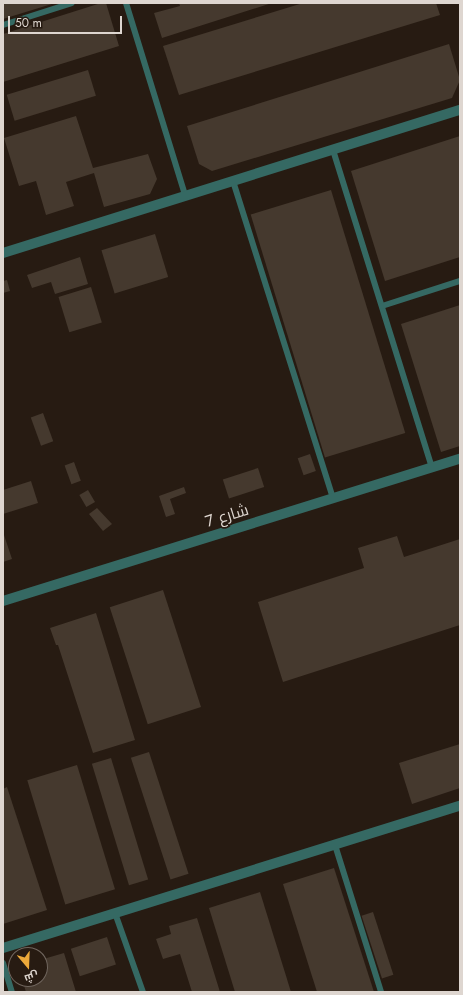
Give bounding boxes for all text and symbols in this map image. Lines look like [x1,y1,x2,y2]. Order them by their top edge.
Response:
scale bar [10,8,124,34]
text: 50 m [15,14,42,32]
street label: شارع 7 [203,500,251,532]
north arrow [8,947,48,987]
text: ش [22,968,41,987]

